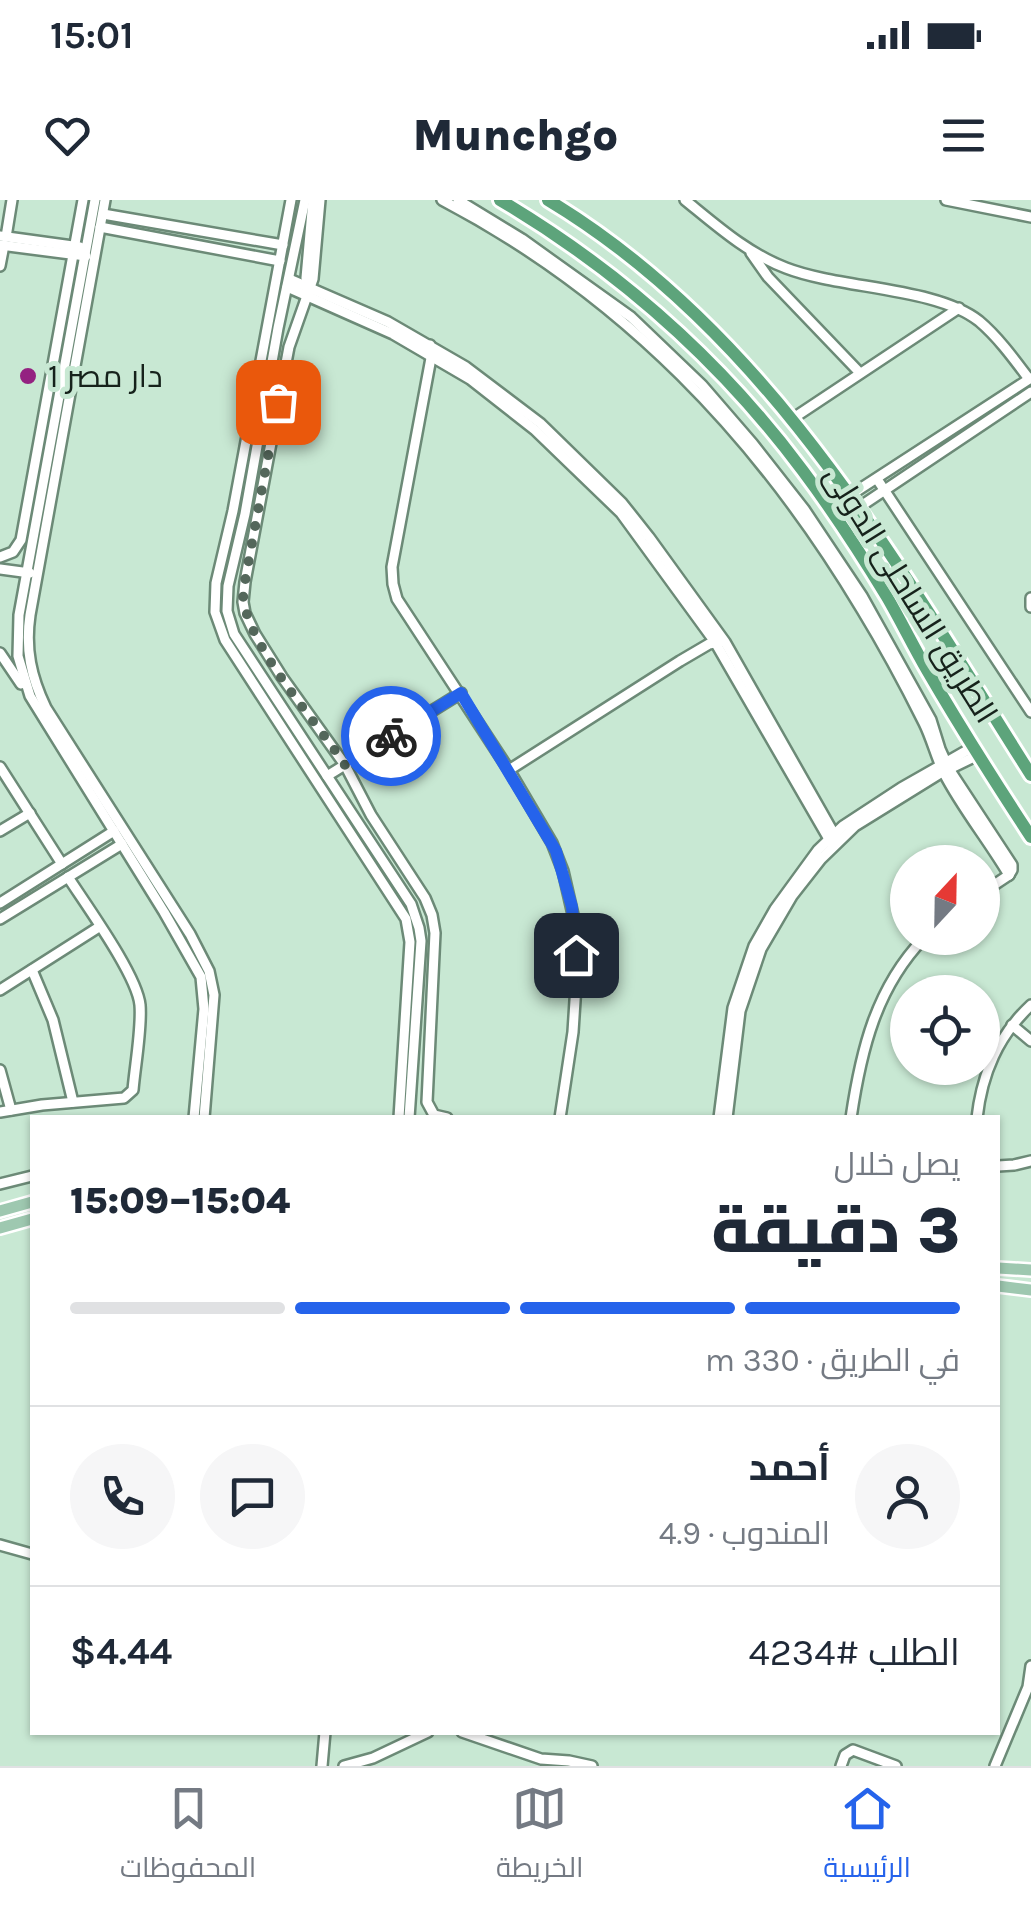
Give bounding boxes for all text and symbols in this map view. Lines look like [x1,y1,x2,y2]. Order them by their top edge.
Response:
text: 15:01 [50,13,134,58]
icon: heart [40,108,95,163]
icon: menu [936,108,991,163]
text: Munchgo [413,109,618,161]
place label: دار مصر 1 [48,358,163,395]
pin [236,360,321,445]
marker: دار مصر 1 [17,365,39,387]
icon: bag [251,375,306,430]
street label: الطريق الساحلى الدولى [816,459,1005,730]
courier [341,686,441,786]
icon: bike [364,709,419,764]
north arrow [890,845,1000,955]
map controls [890,845,1000,1085]
pin [534,913,619,998]
icon: home [549,928,604,983]
button: locate [890,975,1000,1085]
text: يصل خلال [834,1146,960,1183]
text: 15:04–15:09 [70,1178,290,1223]
text: 3 دقيقة [711,1192,960,1268]
text: في الطريق · 330 m [705,1342,960,1379]
button: phone [70,1444,175,1549]
button: chat [200,1444,305,1549]
button: person [855,1444,960,1549]
text: أحمد [749,1445,830,1490]
text: المندوب · 4.9 [659,1515,830,1552]
text: $4.44 [70,1629,172,1674]
text: الطلب #4234 [748,1630,960,1675]
tab: المحفوظات [120,1781,256,1893]
tab: الخريطة [496,1781,583,1893]
tab: الرئيسية [823,1781,911,1893]

